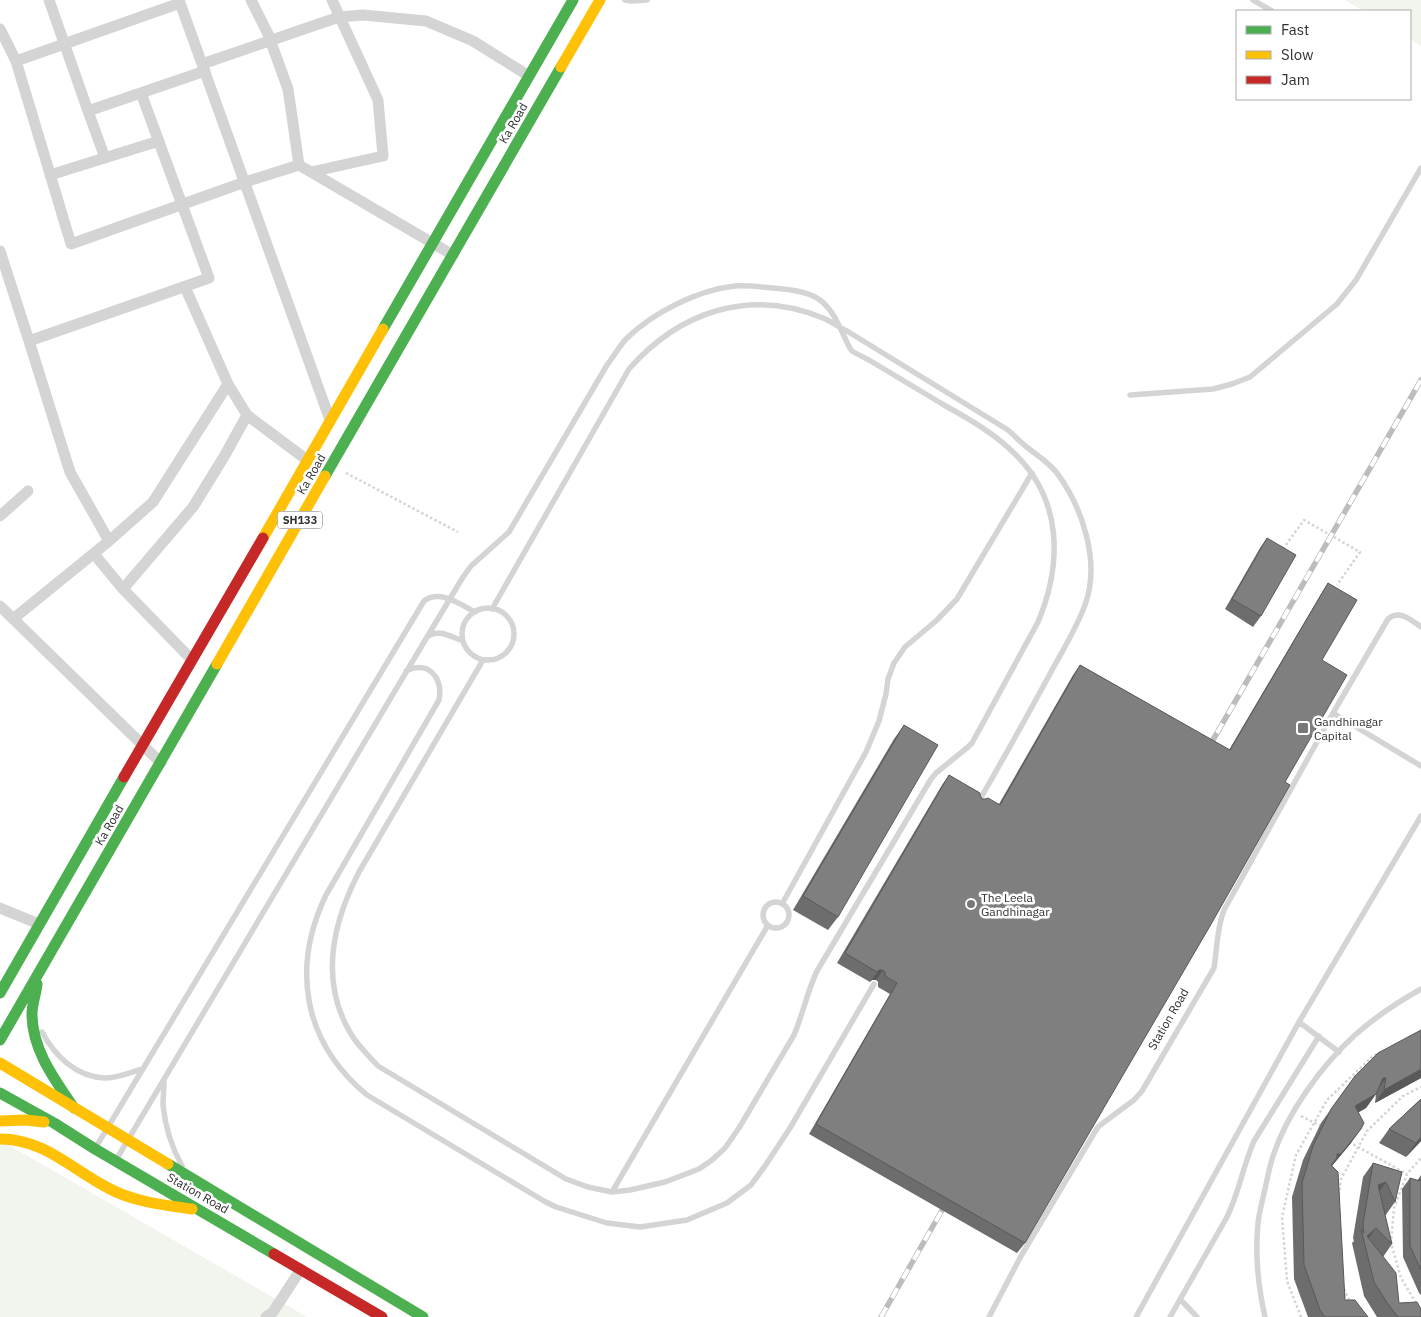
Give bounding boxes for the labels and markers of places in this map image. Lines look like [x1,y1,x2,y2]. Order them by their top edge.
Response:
place label: Gandhinagar Capital [1314,714,1383,743]
marker: Gandhinagar Capital [1296,721,1310,735]
place label: The Leela Gandhinagar [981,890,1050,919]
marker: The Leela Gandhinagar [965,898,977,910]

